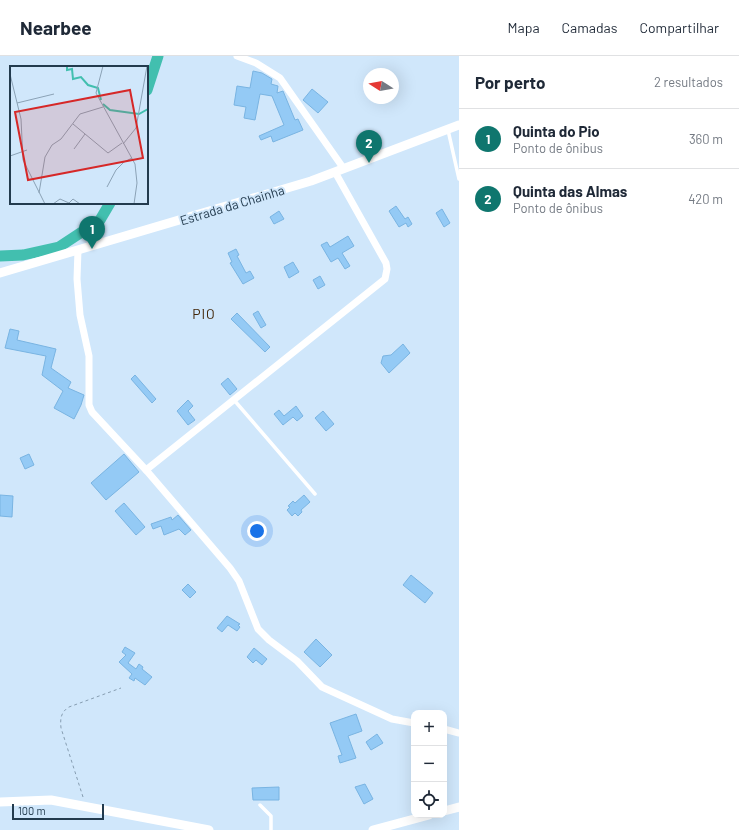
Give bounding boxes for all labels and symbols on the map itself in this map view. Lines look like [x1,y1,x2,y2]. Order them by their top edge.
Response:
inset map [10,66,148,204]
north arrow [363,68,399,104]
pin: 2 [356,130,382,163]
street label: Estrada da Chainha [178,182,286,228]
pin: 1 [79,216,105,249]
district label: PIO [192,305,216,322]
your location [247,521,267,541]
scale bar [12,802,104,821]

